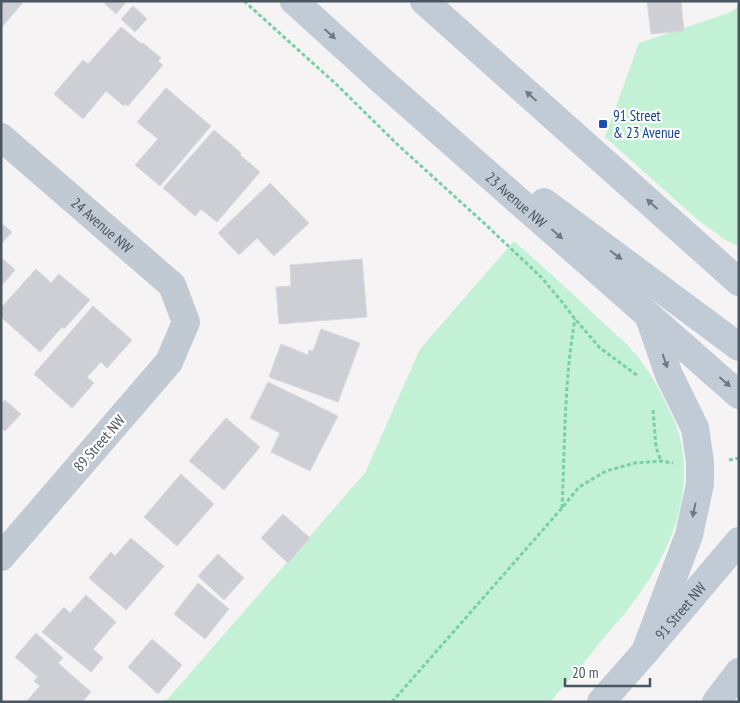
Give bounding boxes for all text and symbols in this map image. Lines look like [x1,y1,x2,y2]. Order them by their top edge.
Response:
one-way arrow [324,28,336,40]
one-way arrow [525,90,537,102]
place label: 91 Street & 23 Avenue [613,106,680,142]
marker: 91 Street & 23 Avenue [597,118,609,130]
street label: 23 Avenue NW [482,167,551,231]
street label: 24 Avenue NW [68,193,137,257]
one-way arrow [645,199,658,210]
one-way arrow [550,229,563,240]
one-way arrow [609,250,622,261]
one-way arrow [662,354,669,369]
one-way arrow [718,377,731,388]
street label: 89 Street NW [69,411,129,475]
one-way arrow [690,502,698,518]
street label: 91 Street NW [651,578,710,643]
scale bar [565,656,650,688]
text: 20 m [572,663,598,682]

